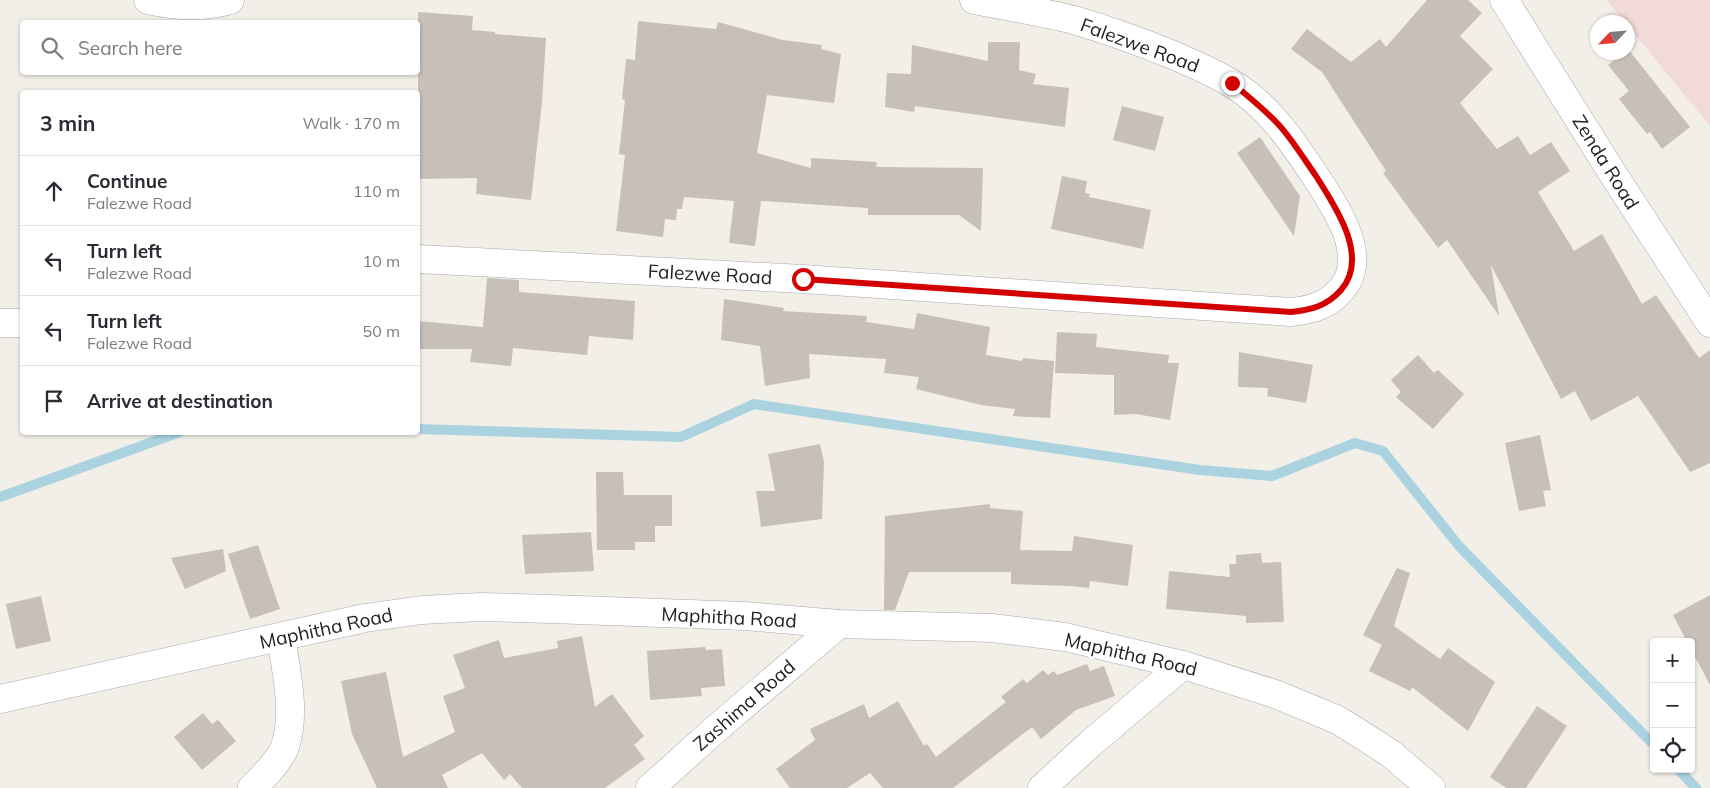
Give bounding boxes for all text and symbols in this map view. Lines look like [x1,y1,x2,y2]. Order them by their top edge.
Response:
street label: Falezwe Road [1077,12,1203,78]
north arrow [1590,15,1635,60]
search box [20,20,420,75]
icon: search [38,34,66,62]
text: Search here [78,36,182,60]
route end [1221,72,1244,95]
text: 3 min [40,110,95,136]
street label: Zenda Road [1568,110,1644,214]
text: Walk · 170 m [302,113,400,133]
text: Continue [87,169,167,193]
icon: ahead [40,177,68,205]
text: 110 m [353,181,400,201]
text: Falezwe Road [87,193,192,213]
text: Turn left [87,239,162,263]
icon: left [40,247,68,275]
text: 10 m [363,251,400,271]
street label: Falezwe Road [647,259,773,289]
text: Falezwe Road [87,263,192,283]
route start [792,268,815,291]
text: Turn left [87,309,162,333]
icon: left [40,317,68,345]
text: 50 m [363,321,400,341]
text: Falezwe Road [87,333,192,353]
icon: arrive [40,387,68,415]
text: Arrive at destination [87,389,273,413]
street label: Maphitha Road [661,601,797,633]
street label: Maphitha Road [257,602,395,654]
street label: Maphitha Road [1062,627,1200,681]
map controls [1650,638,1695,773]
button: + [1650,638,1695,683]
street label: Zashima Road [688,654,800,756]
button: − [1650,683,1695,728]
button: locate [1650,728,1695,773]

